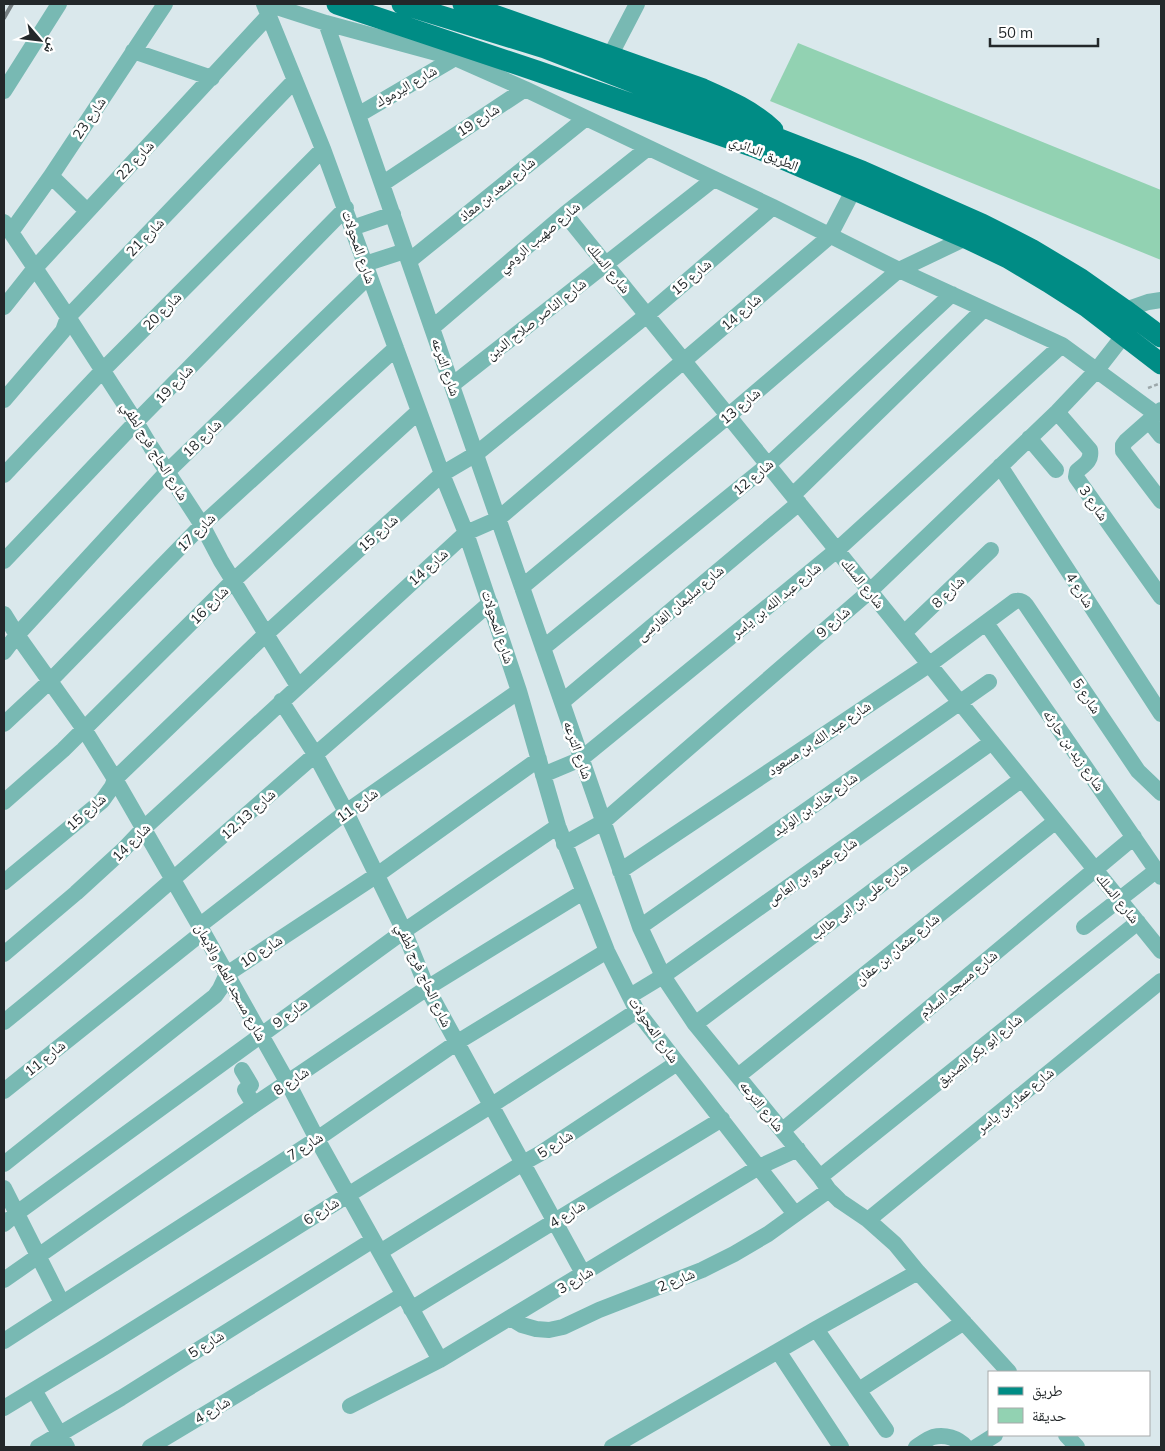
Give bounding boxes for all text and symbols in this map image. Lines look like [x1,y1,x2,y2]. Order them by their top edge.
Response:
north arrow [15,15,65,65]
scale bar [990,15,1098,47]
text: 50 m [998,23,1033,42]
text: ش [40,35,63,57]
street label: شارع اليرموك [372,61,440,112]
street label: شارع 23 [68,93,110,143]
street label: شارع 19 [453,100,503,141]
street label: الطريق الدائري [726,131,801,177]
street label: شارع 22 [112,137,158,184]
street label: شارع سعد بن معاذ [455,153,539,226]
street label: شارع صهيب الرومي [494,198,585,278]
street label: شارع المحولات [337,208,380,286]
street label: شارع 21 [122,214,169,261]
street label: شارع السلك [582,239,635,297]
street label: شارع 15 [667,255,715,300]
street label: شارع الناصر صلاح الدين [482,274,590,365]
street label: شارع 20 [139,288,186,335]
street label: شارع 14 [717,290,765,335]
street label: شارع الترعه [427,335,464,399]
street label: شارع 19 [151,361,198,408]
street label: شارع 13 [716,384,764,429]
street label: شارع الحاج فرج لطفي [115,398,193,505]
street label: شارع 18 [179,415,226,462]
street label: شارع 12 [729,455,777,500]
street label: شارع 3 [1075,482,1112,525]
street label: شارع 17 [173,509,220,556]
street label: شارع 15 [354,511,402,556]
street label: شارع 14 [404,545,452,590]
street label: شارع السلك [836,554,889,612]
street label: شارع عبد الله بن ياسر [727,558,825,643]
street label: شارع سليمان الفارسى [633,561,728,646]
street label: شارع 4 [1061,569,1098,612]
street label: شارع 8 [928,572,969,613]
street label: شارع 16 [186,582,233,629]
street label: شارع المحولات [477,588,518,666]
street label: شارع 9 [812,603,854,642]
street label: شارع 5 [1068,675,1105,718]
street label: شارع عبد الله بن مسعود [764,697,875,780]
street label: شارع زيد بن حارثه [1038,706,1109,795]
street label: شارع الترعه [559,718,596,782]
street label: شارع خالد بن الوليد [769,768,861,841]
street label: شارع 11 [333,784,382,827]
street label: شارع 12,13 [217,785,280,844]
street label: شارع 15 [62,790,110,835]
street label: شارع 14 [108,819,155,866]
street label: شارع عمرو بن العاص [764,833,861,909]
street label: شارع على بن ابى طالب [807,858,912,944]
street label: شارع السلك [1091,869,1144,927]
street label: شارع عثمان بن عفان [851,909,944,989]
street label: شارع مسجد العلم والايمان [190,920,271,1044]
street label: شارع الحاج فرج لطفي [390,920,456,1031]
street label: شارع 10 [236,931,286,972]
street label: شارع مسجد السلام [915,946,1001,1023]
street label: شارع 9 [269,994,312,1032]
street label: شارع المحولات [624,994,683,1067]
street label: شارع ابو بكر الصديق [933,1010,1026,1091]
street label: شارع 11 [21,1036,70,1081]
street label: شارع 8 [270,1063,313,1100]
street label: شارع عمار بن ياسر [972,1063,1058,1138]
street label: شارع الترعه [735,1077,788,1136]
street label: شارع 5 [534,1126,577,1163]
street label: شارع 7 [284,1128,327,1165]
street label: شارع 6 [300,1193,343,1230]
street label: شارع 4 [546,1196,589,1233]
street label: شارع 3 [554,1262,597,1299]
street label: شارع 2 [655,1264,698,1297]
street label: شارع 5 [185,1326,228,1363]
legend [988,1371,1150,1436]
text: طريق [1032,1381,1063,1401]
street label: شارع 4 [191,1392,234,1429]
text: حديقة [1032,1406,1067,1425]

